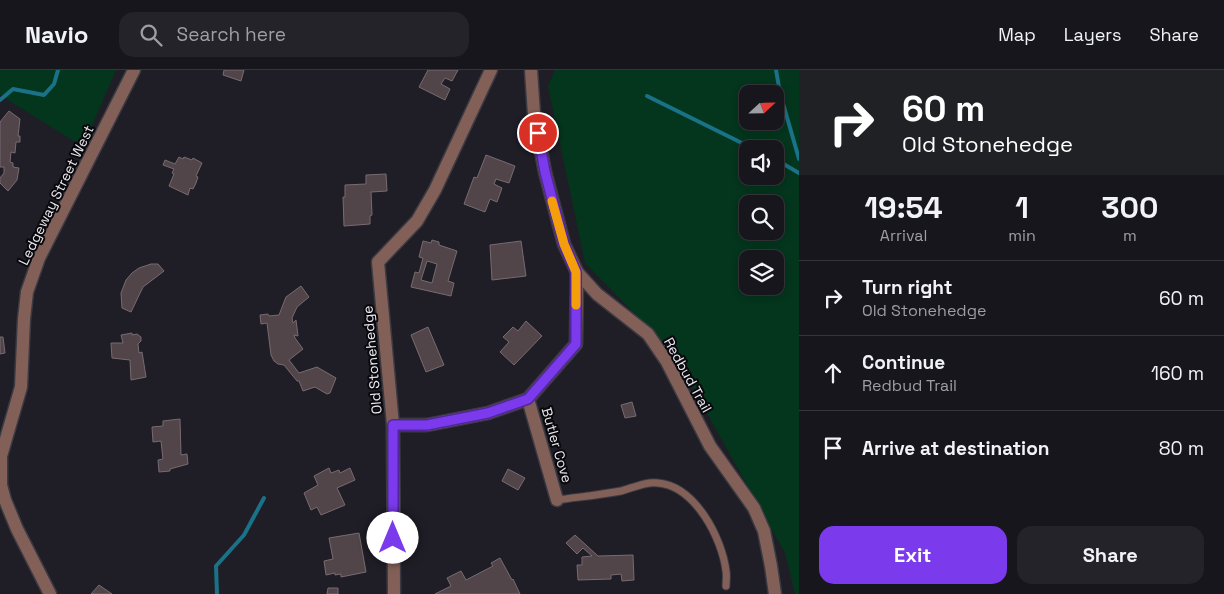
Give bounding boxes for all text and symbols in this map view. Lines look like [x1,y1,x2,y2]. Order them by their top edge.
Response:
search box [119,12,469,57]
text: Navio [25,19,89,50]
icon: search [137,21,165,49]
text: Search here [177,22,286,47]
text: Map [998,23,1036,46]
text: Layers [1064,23,1121,46]
text: Share [1149,23,1199,46]
north arrow [739,85,784,130]
map controls [739,85,784,295]
text: 60 m [902,87,985,131]
icon: right [819,90,884,155]
pin [517,112,559,154]
icon: arrive [524,119,552,147]
street label: Ledgeway Street West [14,122,98,268]
text: Old Stonehedge [902,130,1073,158]
button: sound [739,140,784,185]
text: 19:54 [865,188,943,227]
text: 1 [1015,188,1029,227]
text: 300 [1101,188,1158,227]
button: search [739,195,784,240]
text: Arrival [880,225,927,246]
text: min [1008,225,1036,246]
text: m [1123,225,1137,246]
button: layers [739,250,784,295]
text: Turn right [862,275,952,300]
icon: right [819,284,847,312]
text: 60 m [1159,286,1204,311]
text: Old Stonehedge [862,300,986,321]
street label: Old Stonehedge [358,305,386,415]
street label: Redbud Trail [660,334,716,416]
text: Continue [862,350,945,375]
icon: ahead [819,359,847,387]
text: 160 m [1151,361,1204,386]
text: Redbud Trail [862,375,957,396]
street label: Butler Cove [538,405,576,485]
icon: arrive [819,434,847,462]
text: Arrive at destination [862,436,1050,461]
text: 80 m [1159,436,1204,461]
position arrow [366,511,418,563]
button: Exit [819,526,1007,584]
button: Share [1017,526,1204,584]

